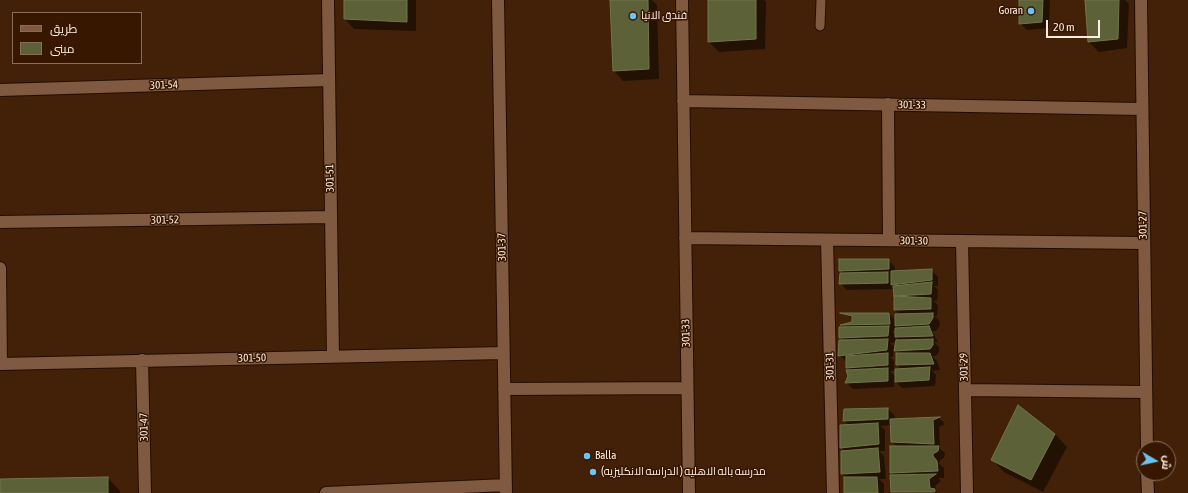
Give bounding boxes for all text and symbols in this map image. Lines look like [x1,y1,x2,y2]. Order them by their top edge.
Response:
place label: Goran [999,4,1023,18]
marker: Goran [1026,6,1036,16]
place label: فندق الانيا [641,9,687,23]
marker: فندق الانيا [628,11,638,21]
legend [12,12,142,64]
scale bar [1048,12,1102,38]
text: 20 m [1053,20,1075,34]
text: طريق [50,22,77,36]
text: مبنى [50,42,75,56]
street label: 301-54 [150,78,178,92]
street label: 301-33 [898,98,926,112]
street label: 301-51 [323,164,337,192]
street label: 301-27 [1136,211,1150,239]
street label: 301-52 [151,213,179,227]
street label: 301-37 [495,233,509,261]
street label: 301-30 [900,234,928,248]
street label: 301-33 [679,319,693,347]
street label: 301-50 [238,351,266,365]
street label: 301-31 [823,352,837,380]
street label: 301-29 [957,353,971,381]
street label: 301-47 [137,413,151,441]
north arrow [1136,441,1176,481]
place label: Balla [595,449,616,463]
marker: Balla [582,451,592,461]
text: ش [1160,455,1174,471]
place label: مدرسه باله الاهليه ( الدراسه الانكليزيه) [601,465,766,479]
marker: مدرسه باله الاهليه ( الدراسه الانكليزيه) [588,467,598,477]

